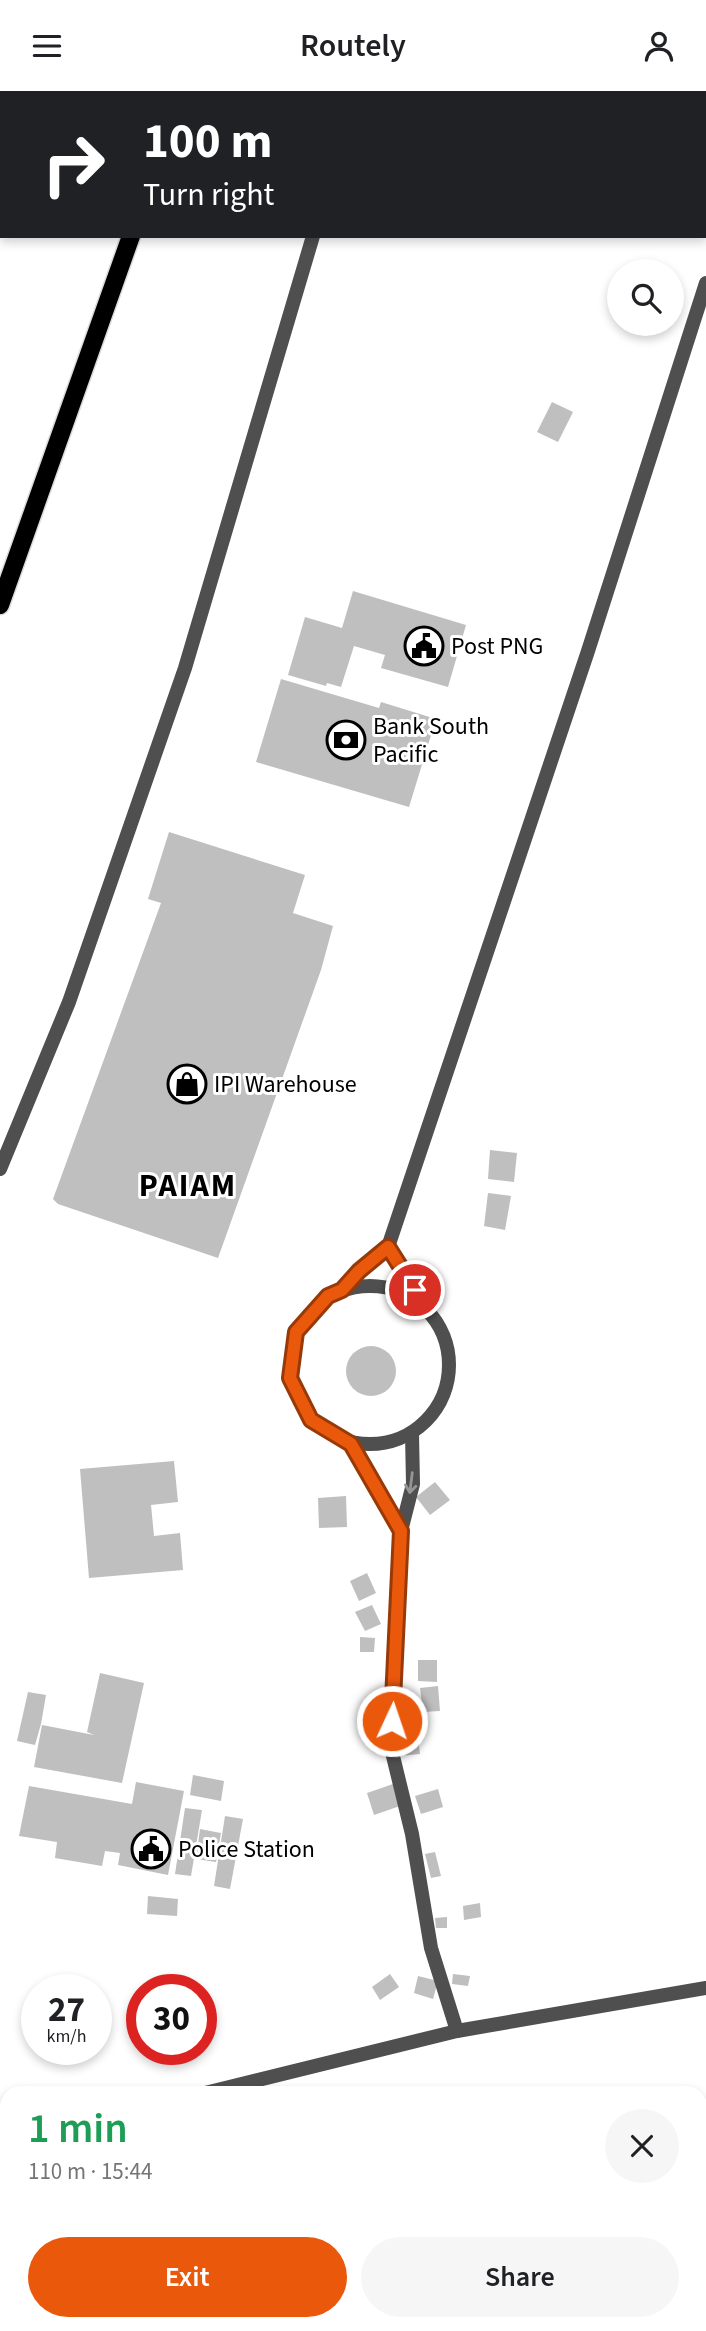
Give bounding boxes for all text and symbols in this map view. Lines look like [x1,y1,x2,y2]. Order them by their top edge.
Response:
text: Routely [300,23,406,69]
icon: menu [28,27,66,65]
icon: person [640,27,678,65]
text: 100 m [143,107,272,177]
icon: right [28,119,119,210]
text: Turn right [143,172,274,218]
map controls [607,259,684,336]
button: search [607,259,684,336]
public building icon: Post PNG [403,625,445,667]
place label: Post PNG [451,629,543,664]
place label: Bank South Pacific [373,709,489,772]
bank icon: Bank South Pacific [325,719,367,761]
shop icon: IPI Warehouse [166,1063,208,1105]
place label: IPI Warehouse [214,1067,357,1102]
district label: PAIAM [139,1163,237,1209]
pin [385,1260,445,1320]
icon: arrive [396,1271,434,1309]
one-way arrow [405,1471,418,1494]
position arrow [355,1684,429,1758]
public building icon: Police Station [130,1828,172,1870]
place label: Police Station [178,1832,315,1867]
speed limit sign: 30 [126,1974,217,2065]
text: 27 [48,1985,85,2035]
text: km/h [47,2024,86,2049]
text: 1 min [28,2099,128,2159]
button: close [605,2109,679,2183]
text: 110 m · 15:44 [28,2155,152,2188]
button: Exit [28,2237,347,2317]
button: Share [361,2237,679,2317]

